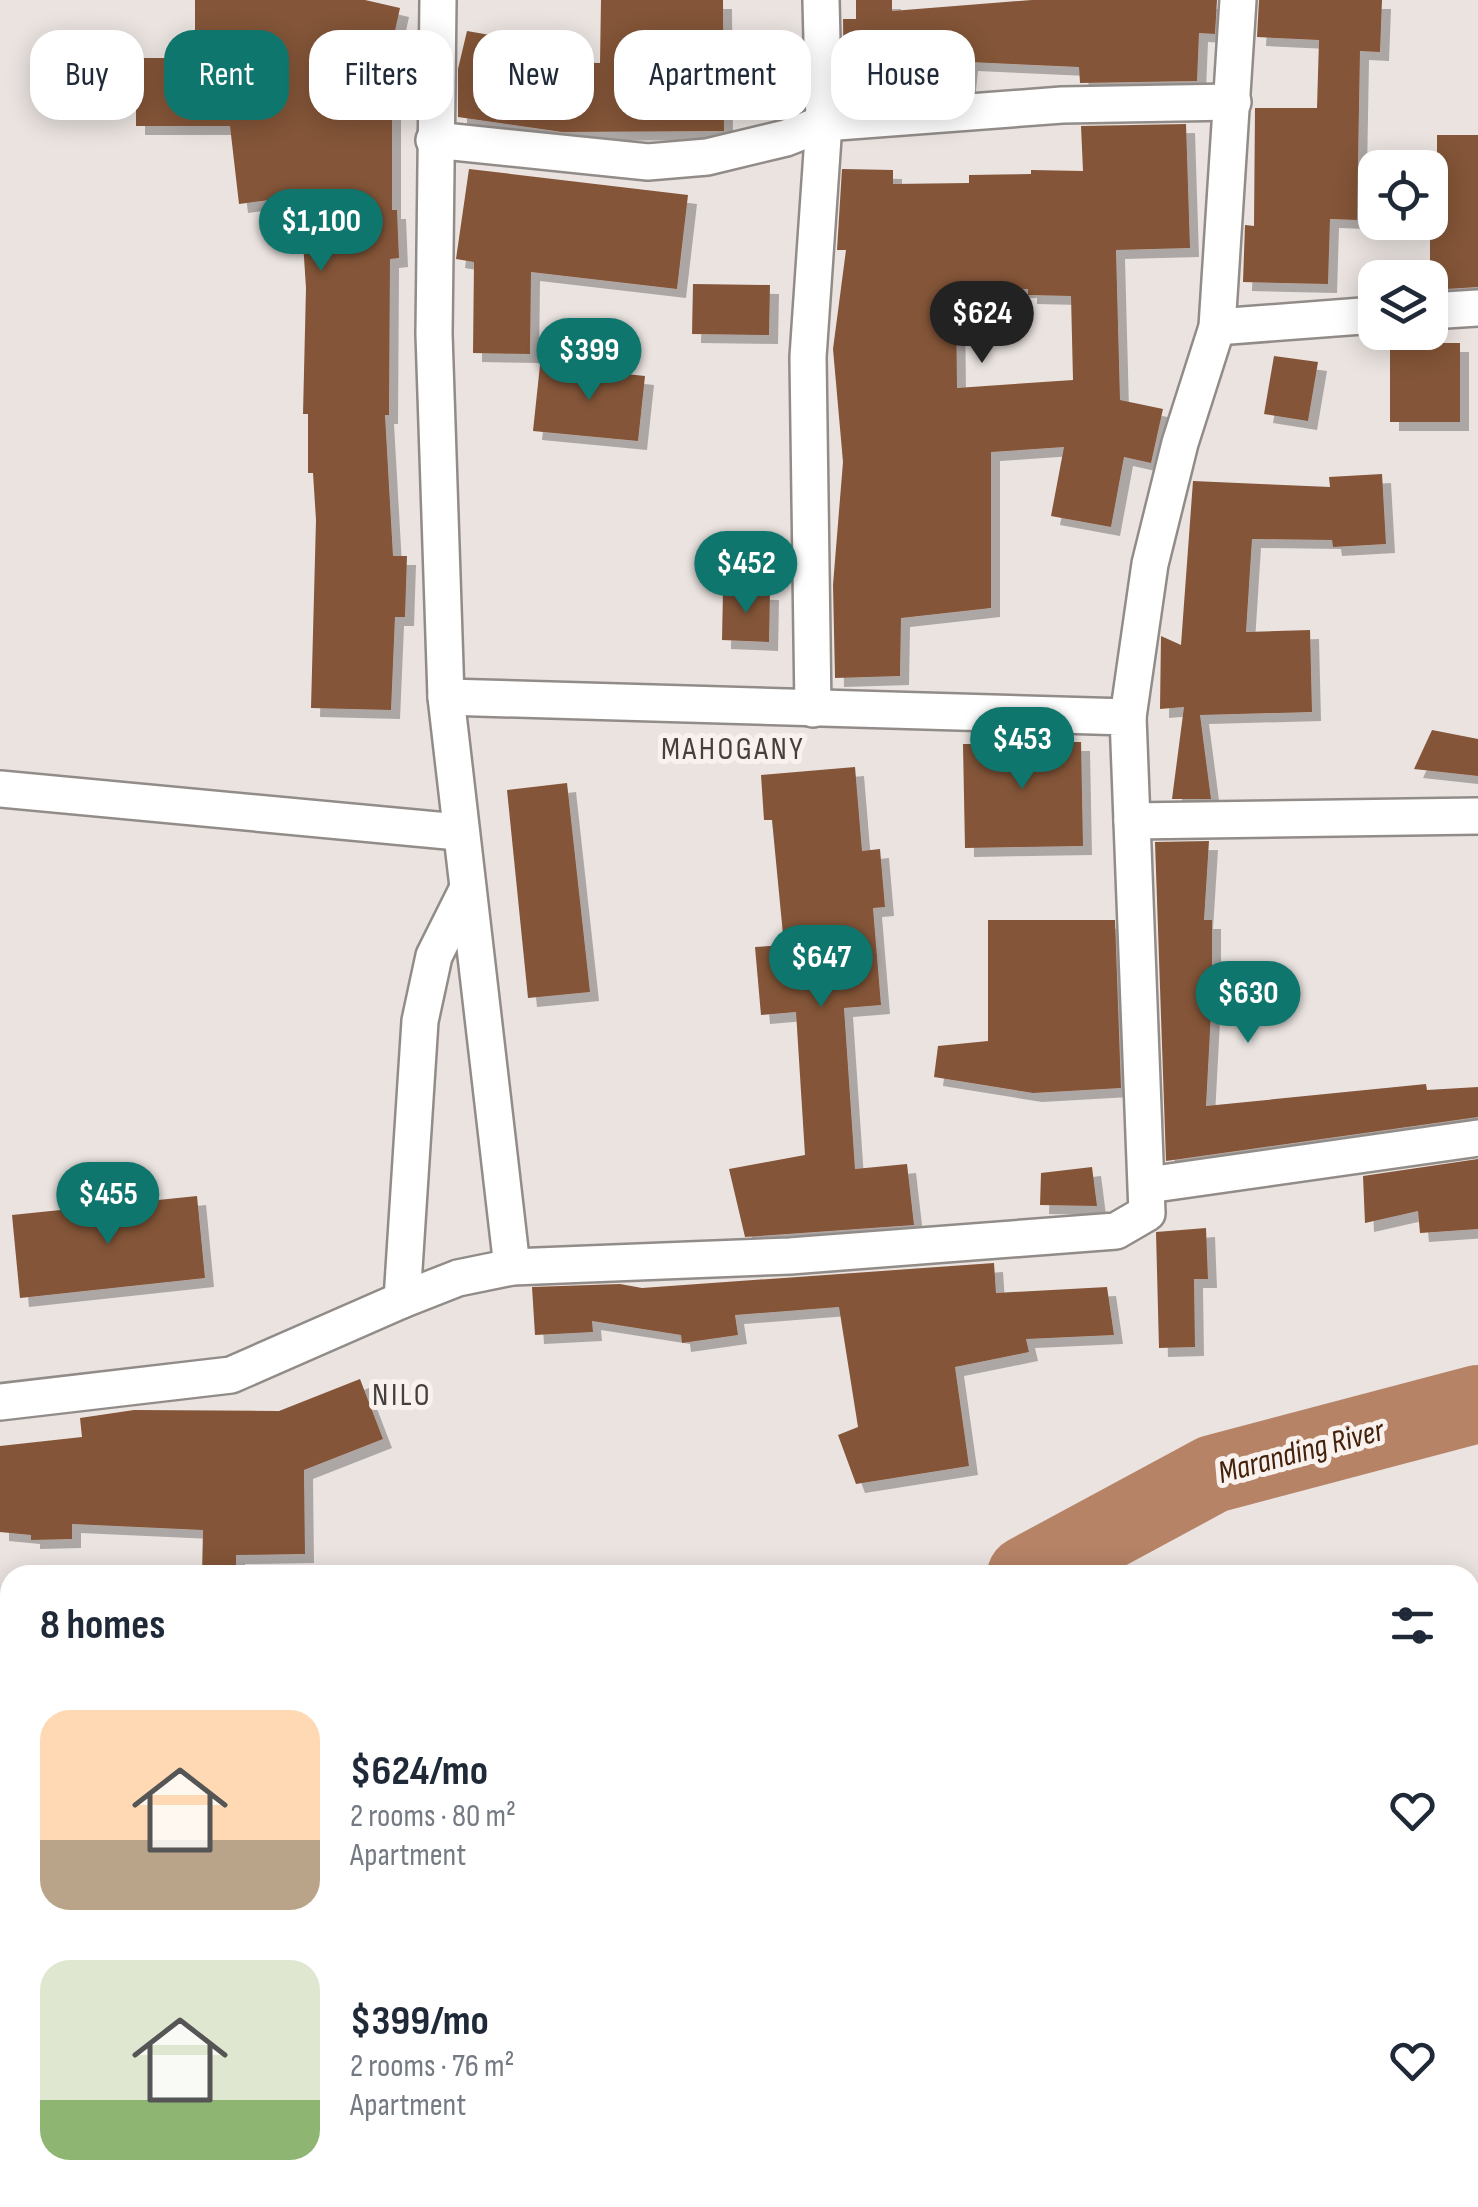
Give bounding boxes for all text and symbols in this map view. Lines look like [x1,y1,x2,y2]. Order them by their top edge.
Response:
chip: Buy [30,30,144,120]
chip: Rent [164,30,289,120]
chip: Filters [309,30,453,120]
chip: New [473,30,594,120]
chip: Apartment [614,30,811,120]
chip: House [831,30,975,120]
map controls [1358,150,1448,350]
button: locate [1358,150,1448,240]
pin: $1,100 [240,189,402,274]
text: $1,100 [281,202,361,241]
button: layers [1358,260,1448,350]
pin: $624 [923,281,1041,366]
text: $624 [952,294,1012,333]
pin: $399 [530,318,648,403]
text: $399 [558,331,620,370]
pin: $452 [687,531,805,616]
text: $452 [716,544,776,583]
pin: $453 [963,707,1081,792]
text: $453 [992,720,1052,759]
district label: MAHOGANY [661,730,805,769]
pin: $647 [762,925,880,1010]
text: $647 [791,938,851,977]
pin: $630 [1189,961,1307,1046]
text: $630 [1218,974,1279,1013]
pin: $455 [49,1162,167,1247]
text: $455 [78,1175,138,1214]
district label: NILO [372,1376,432,1415]
water label: Maranding River [1214,1411,1389,1493]
icon: filters [1385,1598,1440,1653]
text: 8 homes [40,1600,165,1651]
text: $624/mo [350,1746,488,1797]
icon: home [120,1750,240,1870]
icon: heart [1385,1783,1440,1838]
text: 2 rooms · 80 m² [350,1797,516,1836]
text: Apartment [350,1836,466,1875]
text: $399/mo [350,1996,489,2047]
icon: home [120,2000,240,2120]
icon: heart [1385,2033,1440,2088]
text: 2 rooms · 76 m² [350,2047,514,2086]
text: Apartment [350,2086,466,2125]

